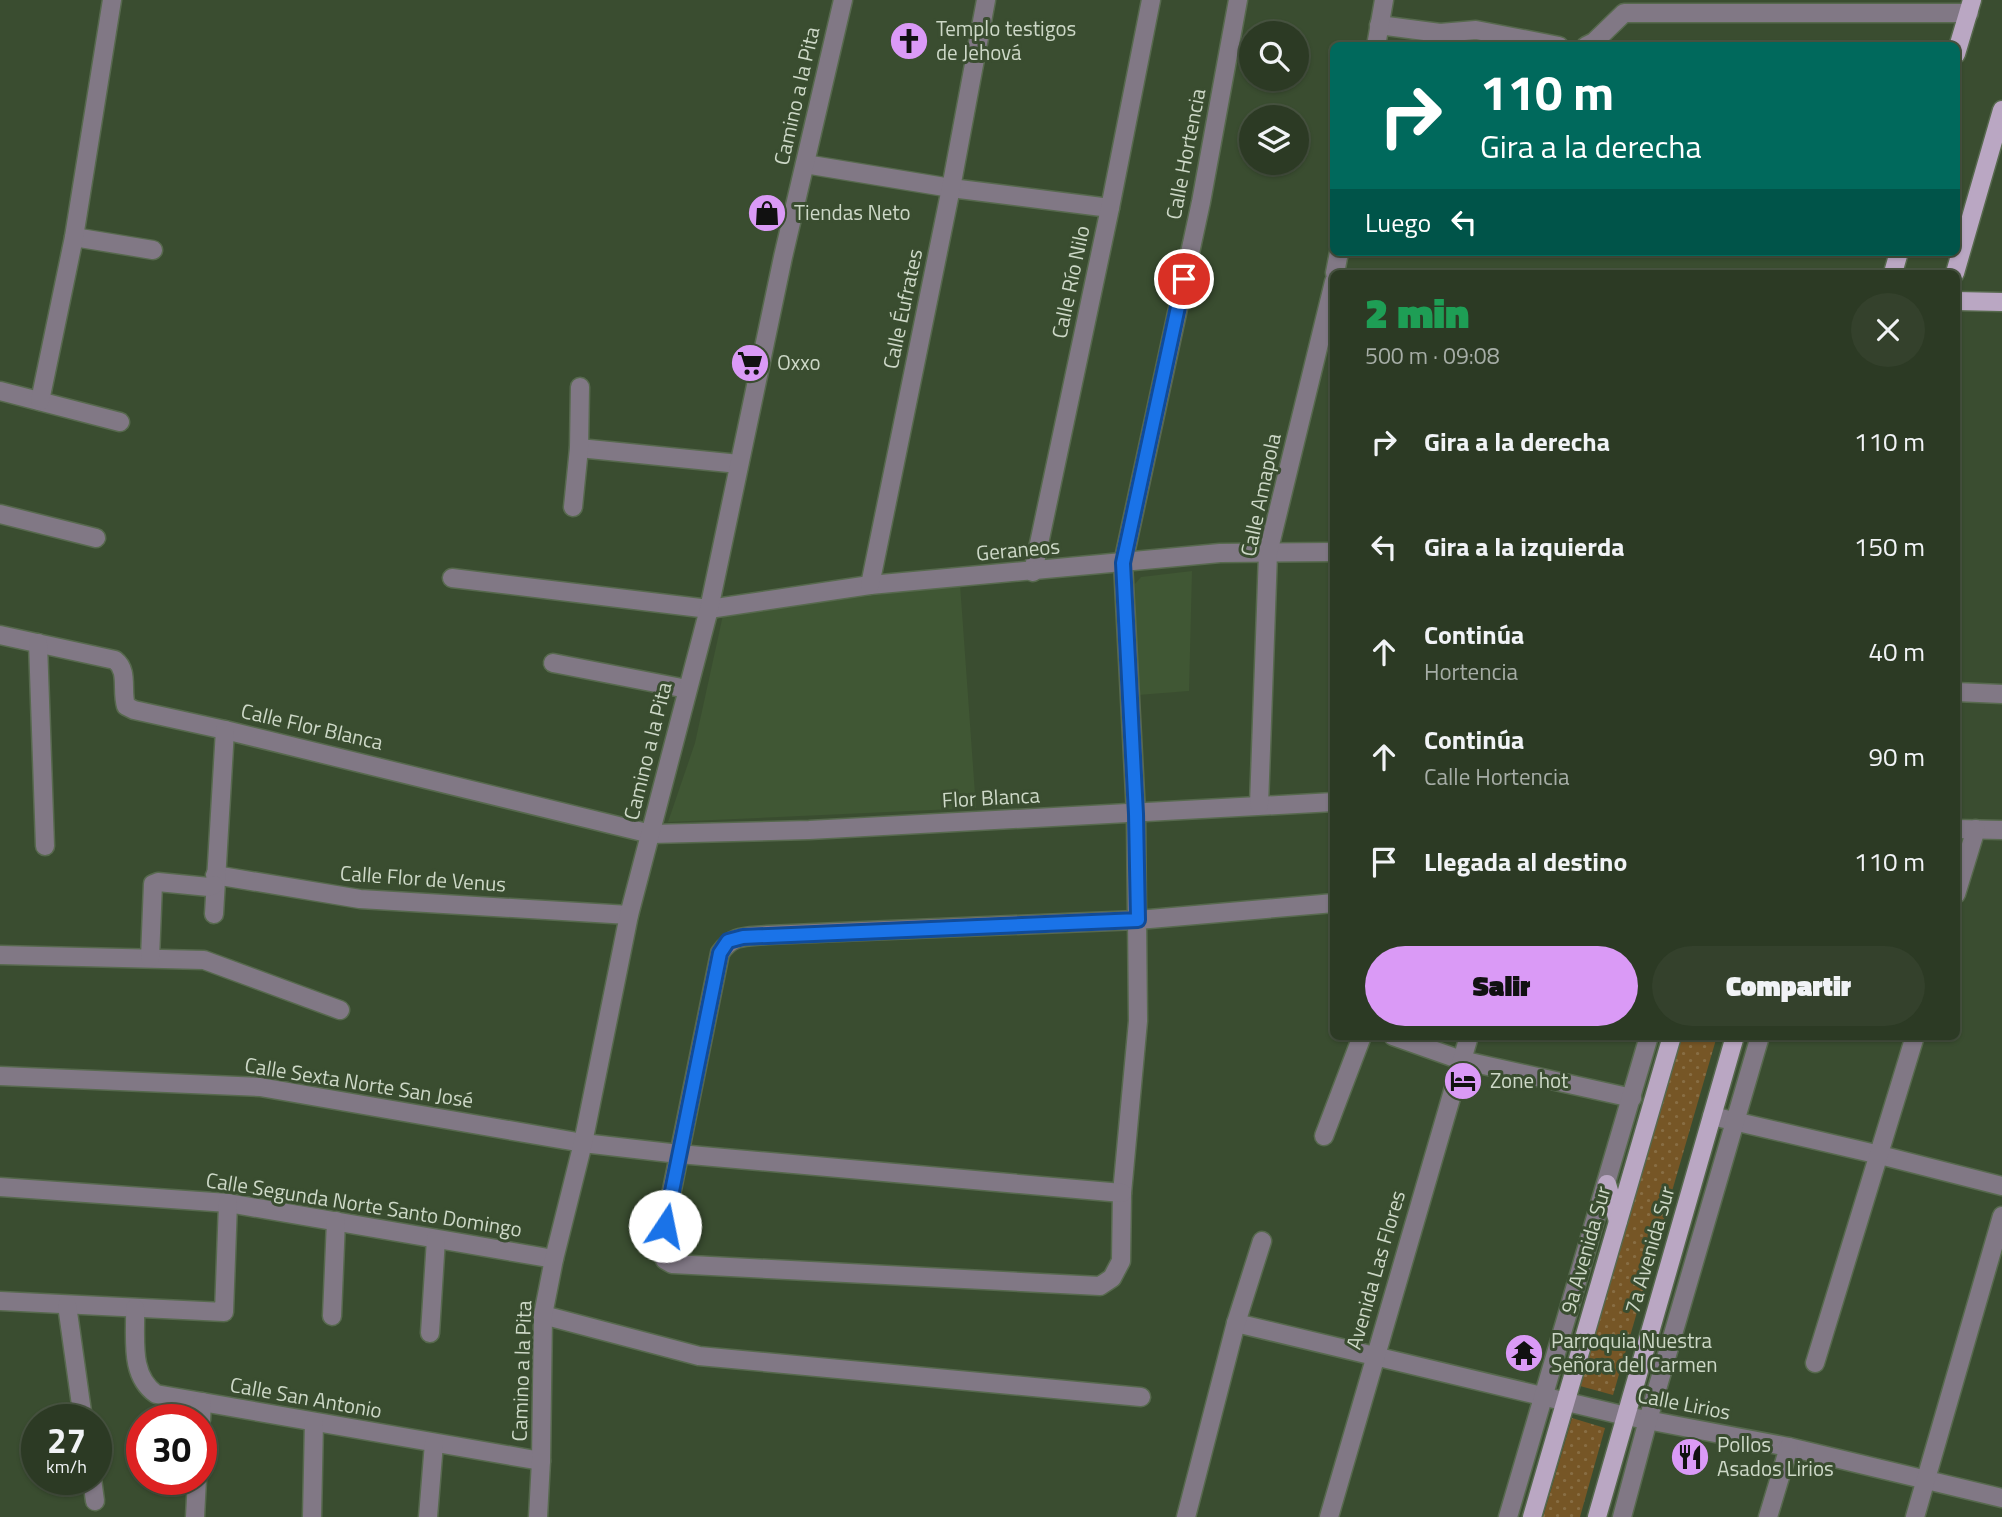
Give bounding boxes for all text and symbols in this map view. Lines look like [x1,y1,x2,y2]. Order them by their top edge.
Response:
place label: Templo testigos de Jehová [936,12,1076,68]
church icon: Templo testigos de Jehová [888,20,930,62]
map controls [1239,21,1309,175]
button: search [1239,21,1309,91]
street label: Camino a la Pita [765,23,828,168]
text: 110 m [1480,54,1614,129]
icon: right [1365,70,1456,161]
street label: Calle Hortencia [1157,85,1213,222]
button: layers [1239,105,1309,175]
text: Gira a la derecha [1480,122,1702,170]
shop icon: Tiendas Neto [746,192,788,234]
place label: Tiendas Neto [794,196,911,228]
text: Luego [1365,203,1431,242]
icon: left [1445,203,1483,241]
street label: Calle Río Nilo [1042,222,1098,341]
street label: Calle Éufrates [874,246,930,372]
pin [1154,249,1214,309]
icon: arrive [1165,260,1203,298]
text: 2 min [1365,280,1469,344]
button: close [1851,293,1925,367]
text: 500 m · 09:08 [1365,338,1500,373]
supermarket icon: Oxxo [729,342,771,384]
place label: Oxxo [777,346,821,378]
text: Gira a la derecha [1424,422,1610,461]
text: 110 m [1854,422,1925,461]
icon: right [1365,423,1403,461]
street label: Calle Amapola [1231,430,1289,559]
text: Gira a la izquierda [1424,527,1625,566]
text: 150 m [1854,527,1925,566]
icon: left [1365,528,1403,566]
street label: Geraneos [975,529,1061,569]
text: Continúa [1424,615,1524,654]
text: 40 m [1868,632,1925,671]
icon: ahead [1365,633,1403,671]
text: Hortencia [1424,654,1518,689]
street label: Camino a la Pita [614,678,680,823]
street label: Calle Flor Blanca [238,694,387,758]
text: Continúa [1424,720,1524,759]
text: 90 m [1868,737,1925,776]
icon: ahead [1365,738,1403,776]
text: Calle Hortencia [1424,759,1569,794]
street label: Flor Blanca [941,778,1041,816]
text: Llegada al destino [1424,842,1627,881]
text: 110 m [1854,842,1925,881]
icon: arrive [1365,843,1403,881]
street label: Calle Flor de Venus [339,856,507,900]
button: Salir [1365,946,1638,1026]
button: Compartir [1652,946,1925,1026]
street label: Calle Sexta Norte San José [243,1048,476,1116]
hotel icon: Zone hot [1442,1060,1484,1102]
place label: Zone hot [1490,1064,1569,1096]
street label: Calle Segunda Norte Santo Domingo [204,1163,524,1245]
street label: 9a Avenida Sur [1552,1182,1619,1317]
street label: 7a Avenida Sur [1616,1182,1683,1317]
street label: Avenida Las Flores [1337,1186,1413,1353]
position arrow [628,1189,702,1263]
street label: Camino a la Pita [503,1299,539,1442]
place label: Parroquia Nuestra Señora del Carmen [1551,1324,1718,1380]
temple icon: Parroquia Nuestra Señora del Carmen [1503,1332,1545,1374]
street label: Calle San Antonio [228,1368,385,1426]
street label: Calle Lirios [1635,1378,1734,1428]
speed limit sign: 30 [126,1404,217,1495]
text: 27 [47,1413,86,1467]
place label: Pollos Asados Lirios [1717,1428,1834,1484]
restaurant icon: Pollos Asados Lirios [1669,1436,1711,1478]
text: km/h [46,1453,87,1480]

